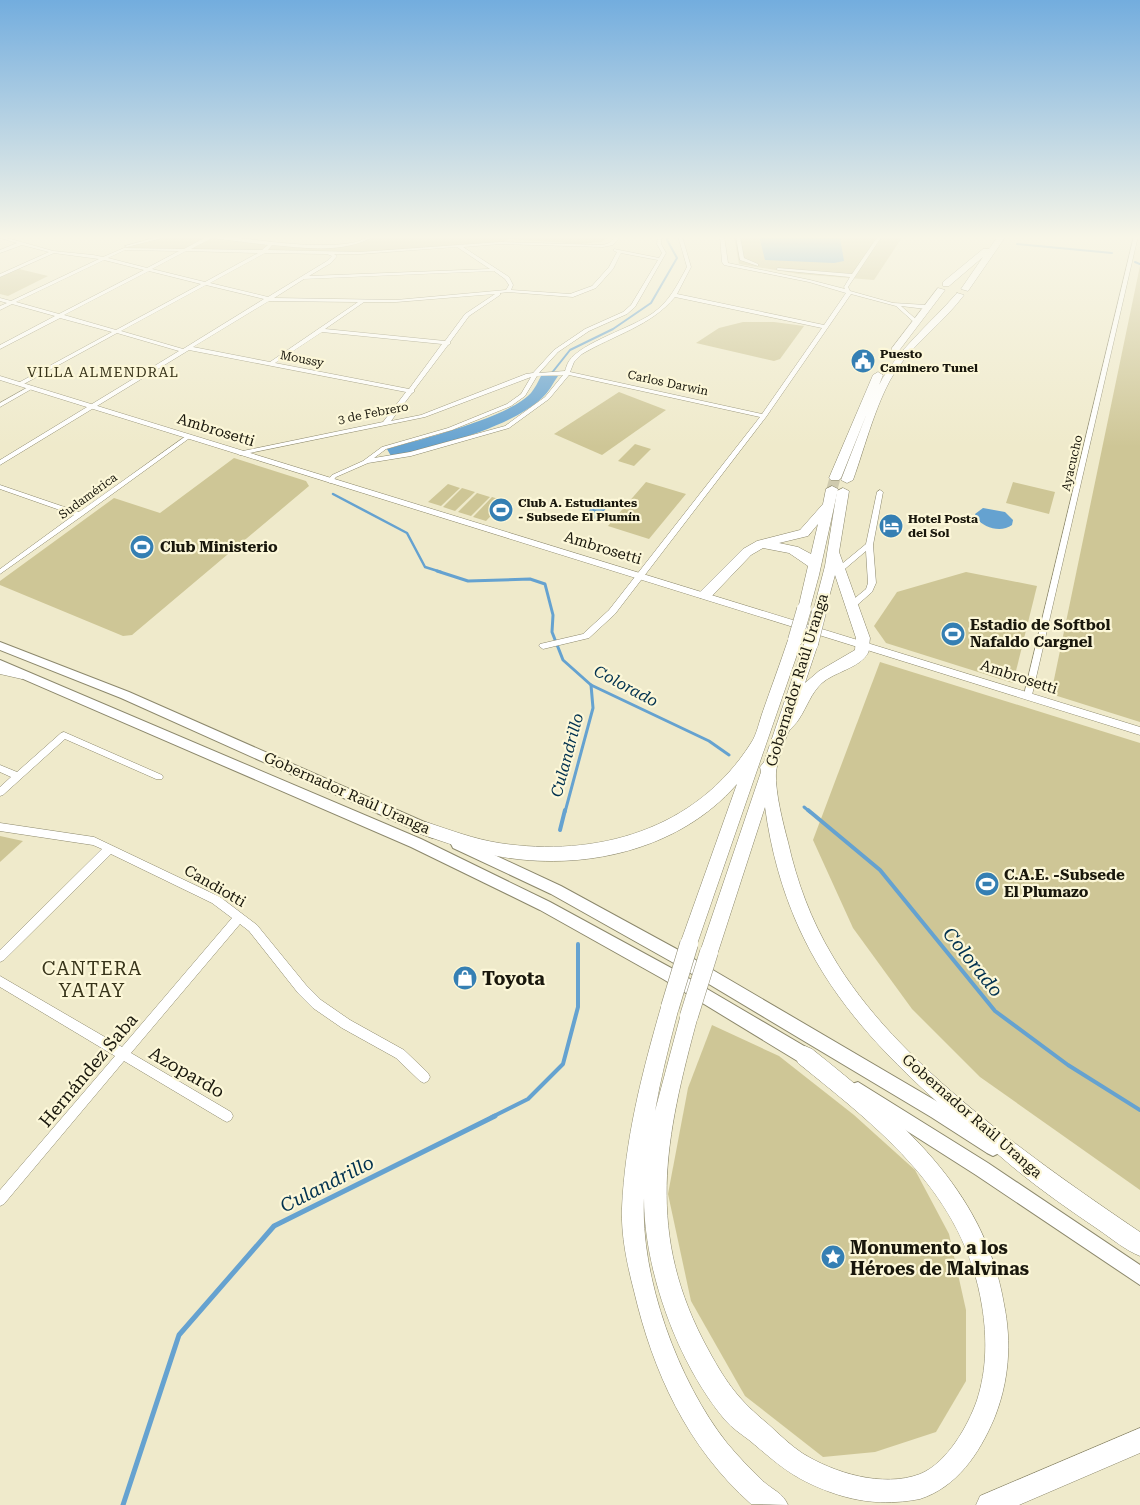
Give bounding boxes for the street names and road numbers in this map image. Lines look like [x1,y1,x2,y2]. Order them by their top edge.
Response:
street label: Moussy [279,348,326,370]
street label: Carlos Darwin [626,368,710,398]
street label: 3 de Febrero [337,399,409,427]
street label: Ambrosetti [175,410,257,450]
street label: Ayacucho [1059,434,1085,492]
street label: Sudamérica [56,470,120,522]
street label: Ambrosetti [562,528,644,568]
street label: Gobernador Raúl Uranga [762,591,832,769]
street label: Ambrosetti [978,656,1060,698]
street label: Gobernador Raúl Uranga [261,748,433,838]
street label: Candiotti [181,861,249,911]
street label: Hernández Saba [34,1009,142,1131]
street label: Azopardo [146,1042,228,1102]
street label: Gobernador Raúl Uranga [898,1050,1046,1182]

